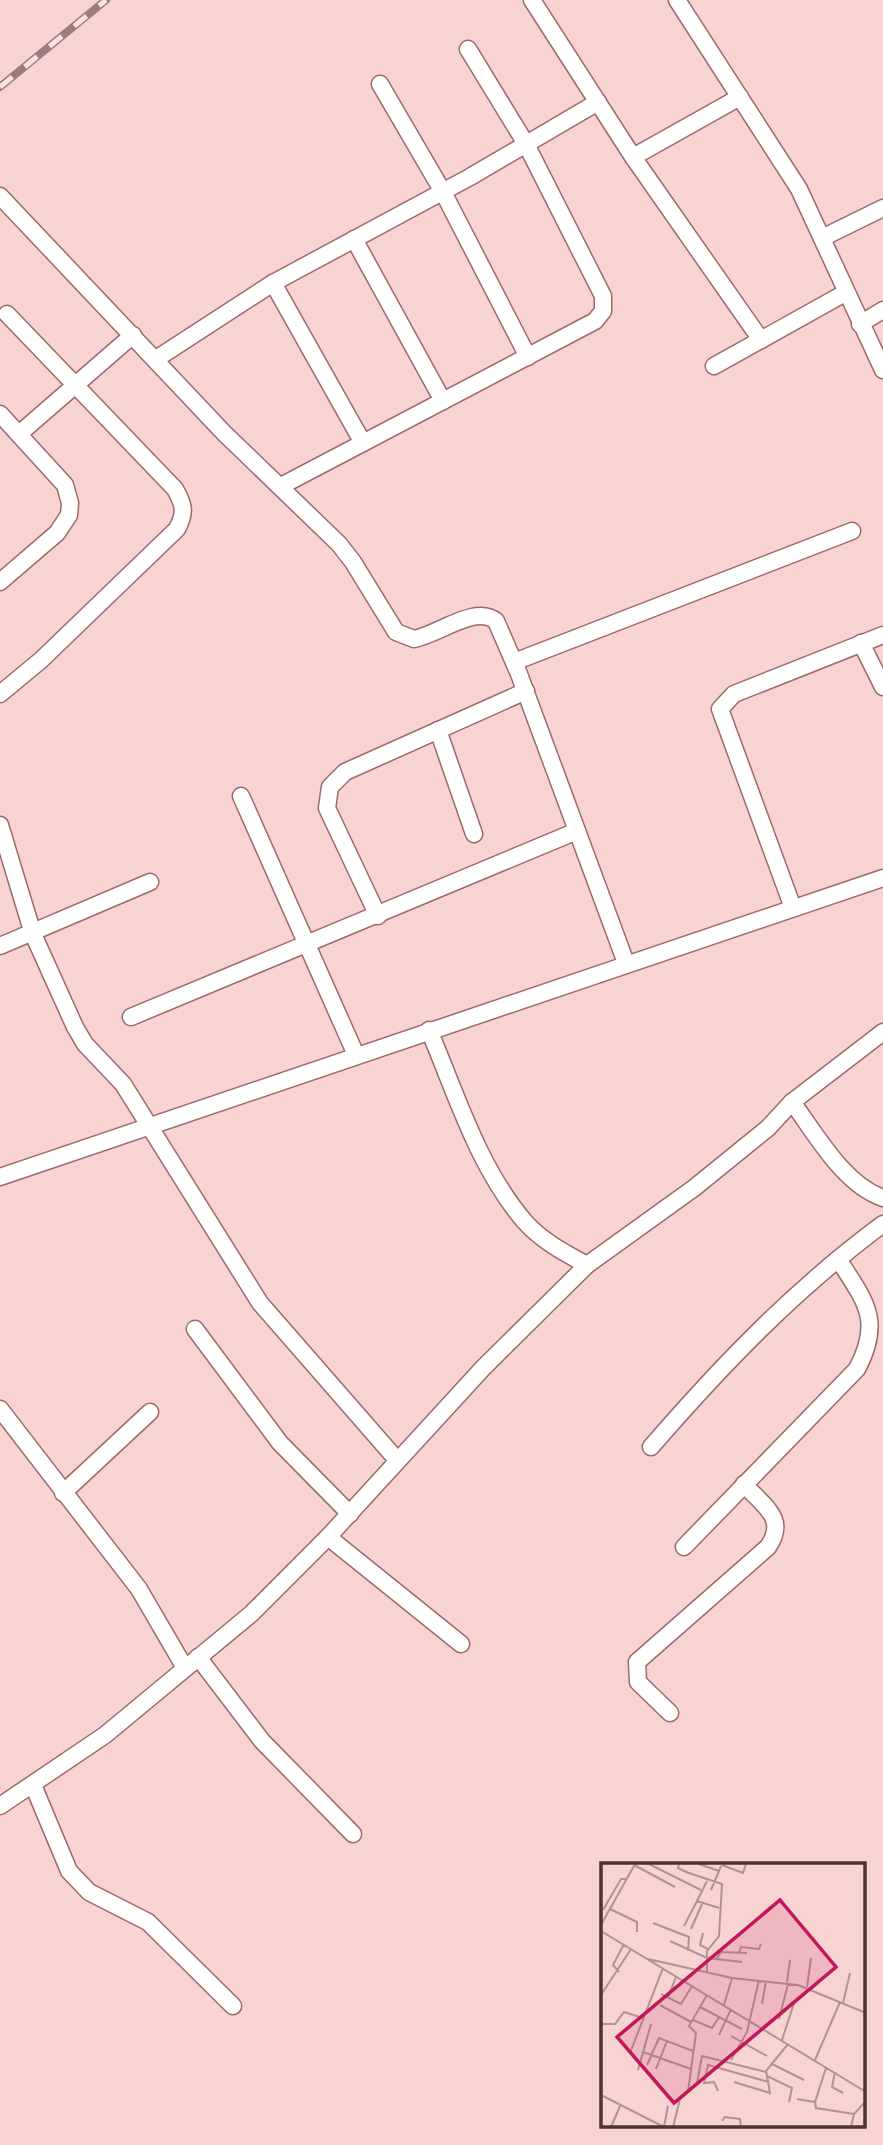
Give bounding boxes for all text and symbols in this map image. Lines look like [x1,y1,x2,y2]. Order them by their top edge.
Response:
inset map [601,1863,866,2128]

